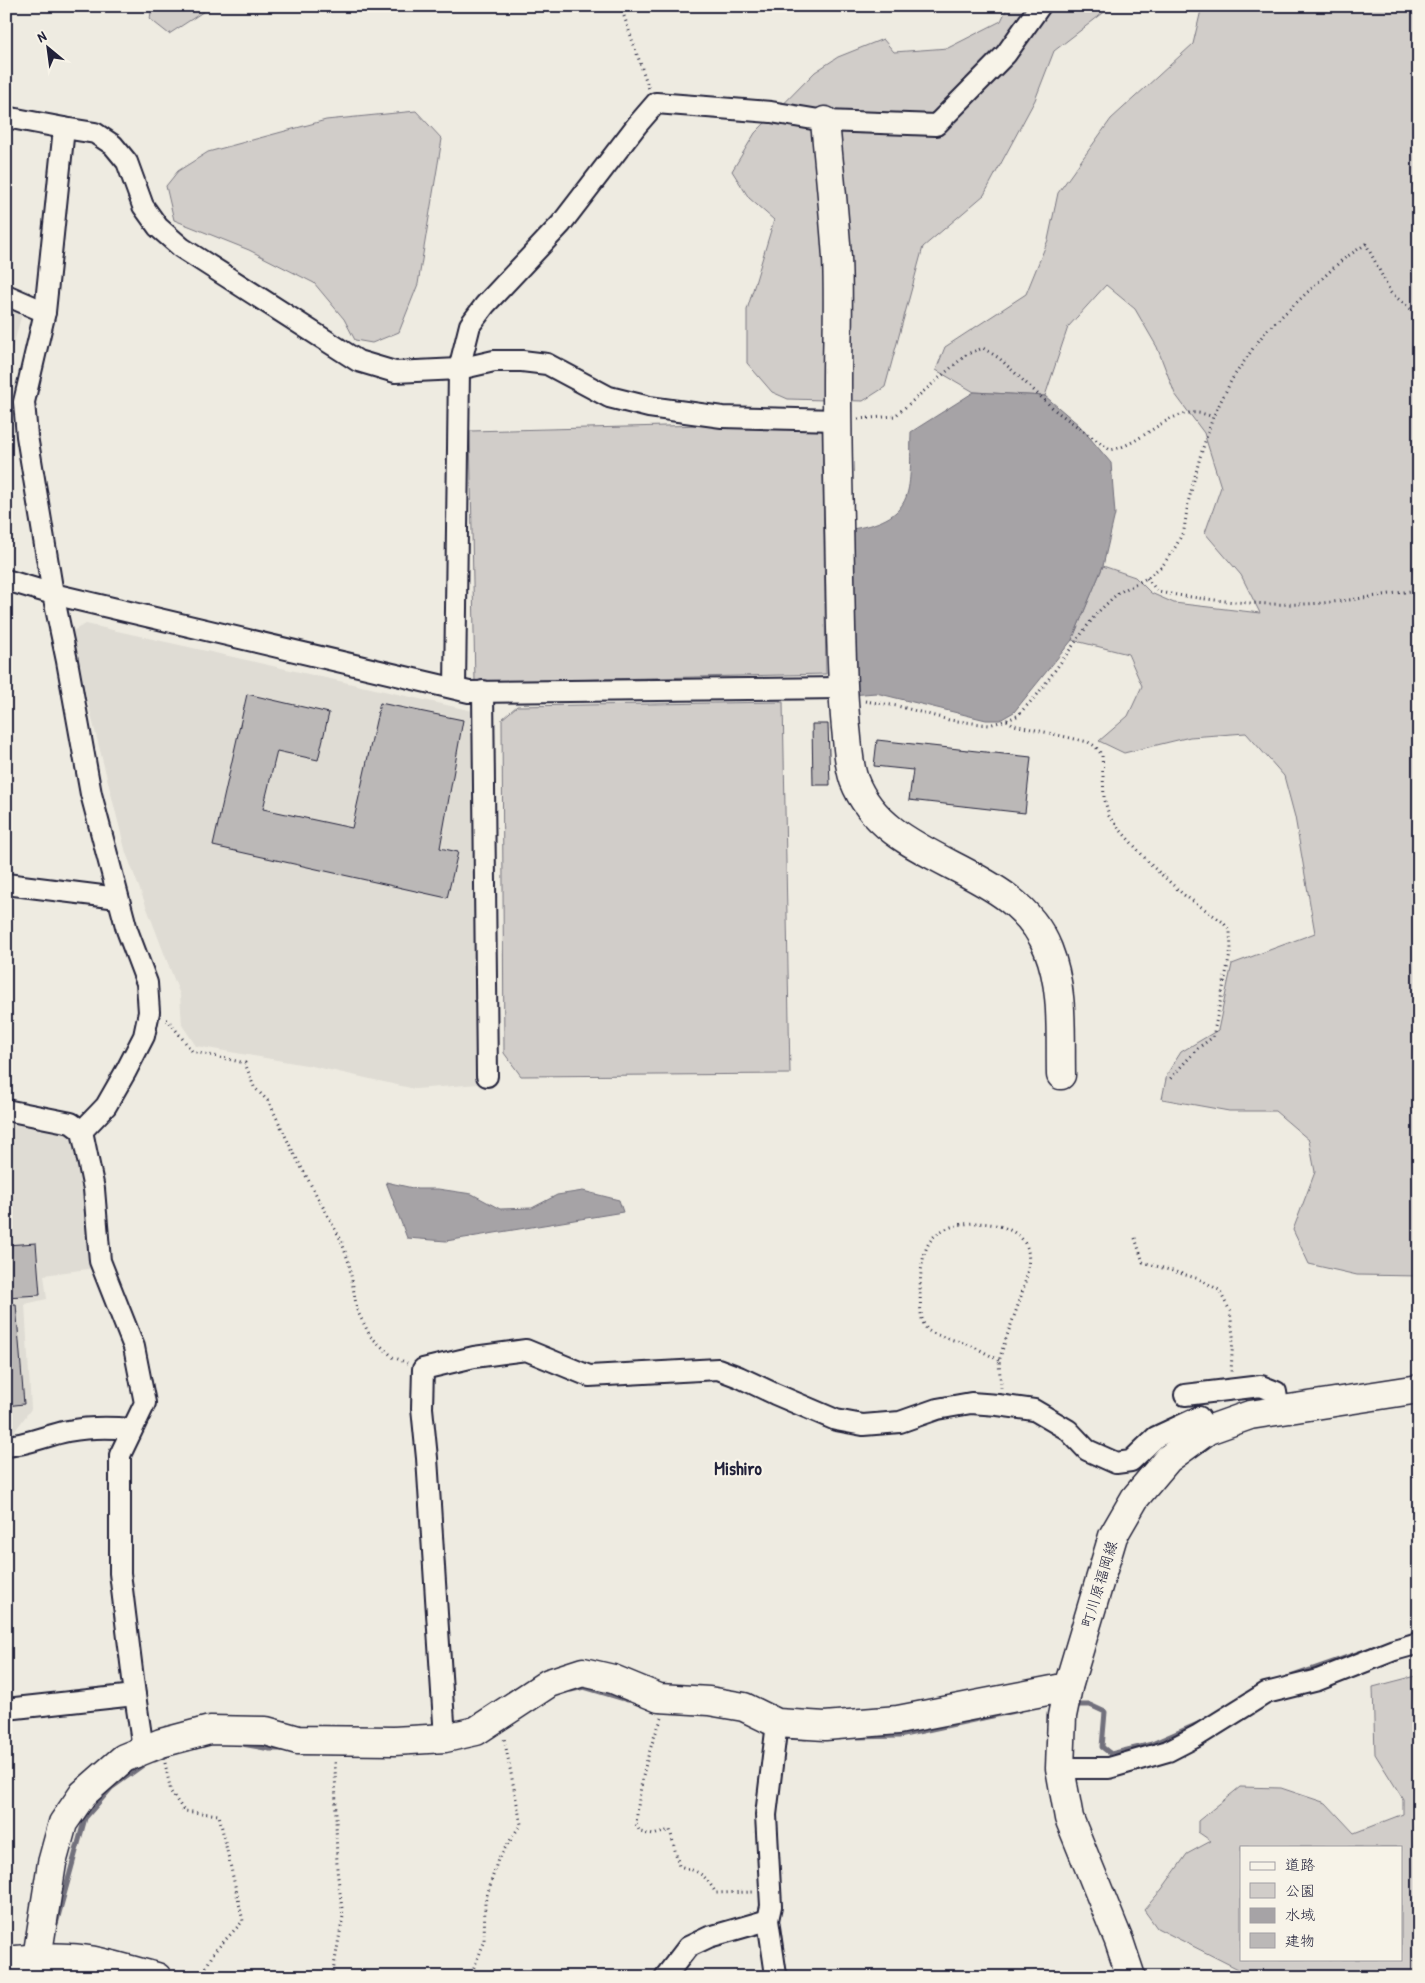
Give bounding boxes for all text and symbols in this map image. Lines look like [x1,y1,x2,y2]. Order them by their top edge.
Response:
north arrow [22,22,72,72]
text: N [34,26,50,46]
district label: Mishiro [714,1456,762,1481]
street label: 町川原福岡線 [1076,1538,1122,1630]
legend [1240,1846,1402,1960]
text: 道路 [1285,1854,1315,1875]
text: 公園 [1285,1880,1315,1901]
text: 水域 [1285,1904,1315,1925]
text: 建物 [1285,1930,1315,1951]

